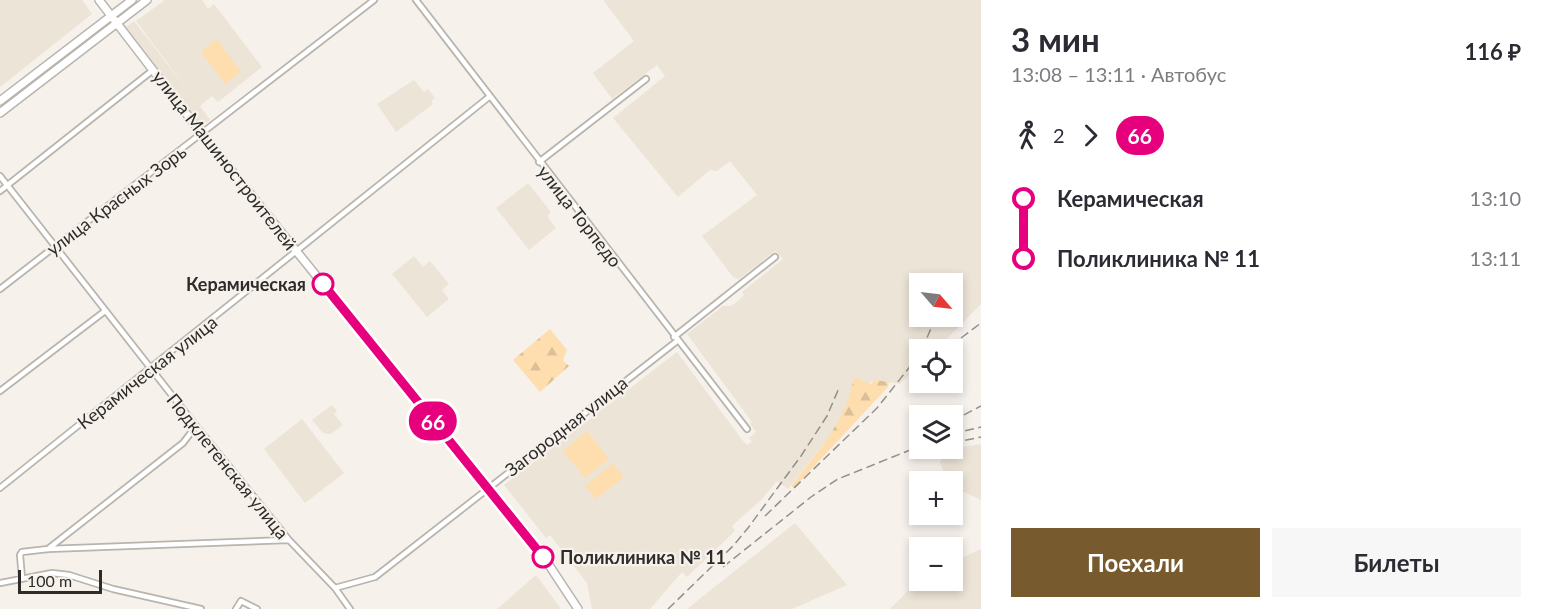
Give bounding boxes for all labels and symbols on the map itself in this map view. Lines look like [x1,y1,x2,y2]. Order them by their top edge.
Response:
street label: улица Машиностроителей [148,66,302,254]
street label: улица Красных Зорь [42,140,190,260]
street label: улица Торпедо [533,161,627,271]
place label: Керамическая [186,273,306,295]
marker: Керамическая [312,273,334,295]
north arrow [909,273,963,327]
street label: Керамическая улица [73,311,221,433]
street label: Загородная улица [500,371,632,481]
street label: Подклетенская улица [162,389,294,543]
line badge: 66 [406,402,460,440]
marker: Поликлиника № 11 [532,546,554,568]
place label: Поликлиника № 11 [560,546,726,568]
scale bar [18,567,102,594]

